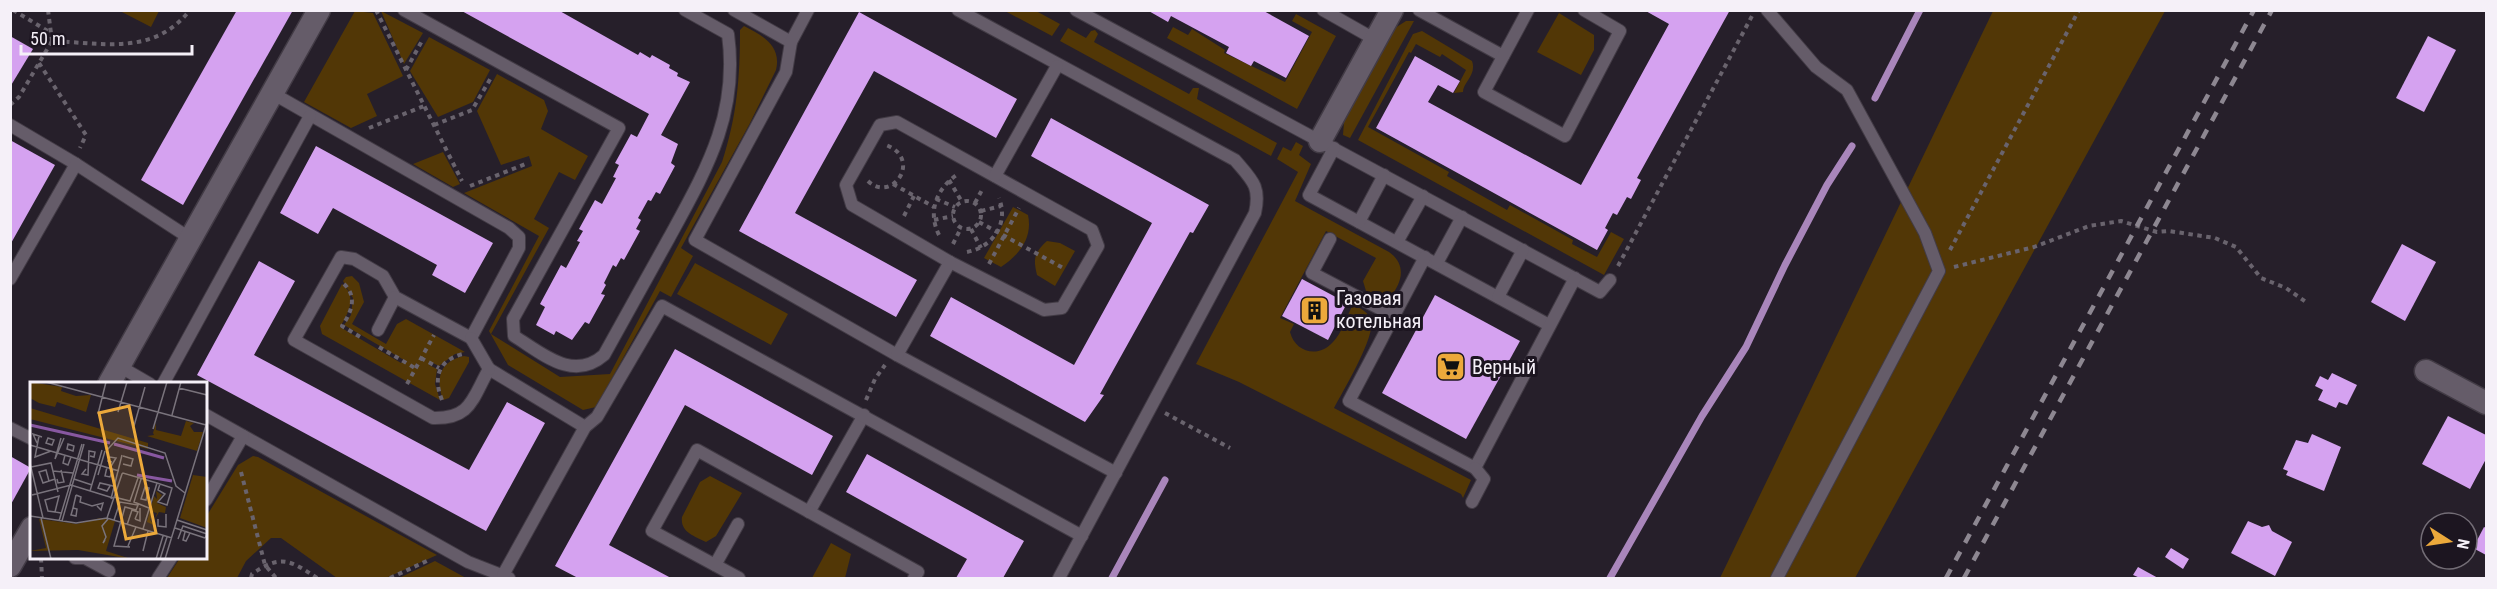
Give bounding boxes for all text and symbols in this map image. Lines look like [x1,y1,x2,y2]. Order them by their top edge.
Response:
scale bar [21,18,192,56]
text: 50 m [30,28,65,49]
place label: Газовая котельная [1336,286,1422,333]
building icon: Газовая котельная [1299,294,1331,326]
supermarket icon: Верный [1435,351,1467,383]
place label: Верный [1472,355,1536,379]
inset map [30,382,207,559]
north arrow [2419,511,2479,571]
text: N [2453,537,2473,551]

